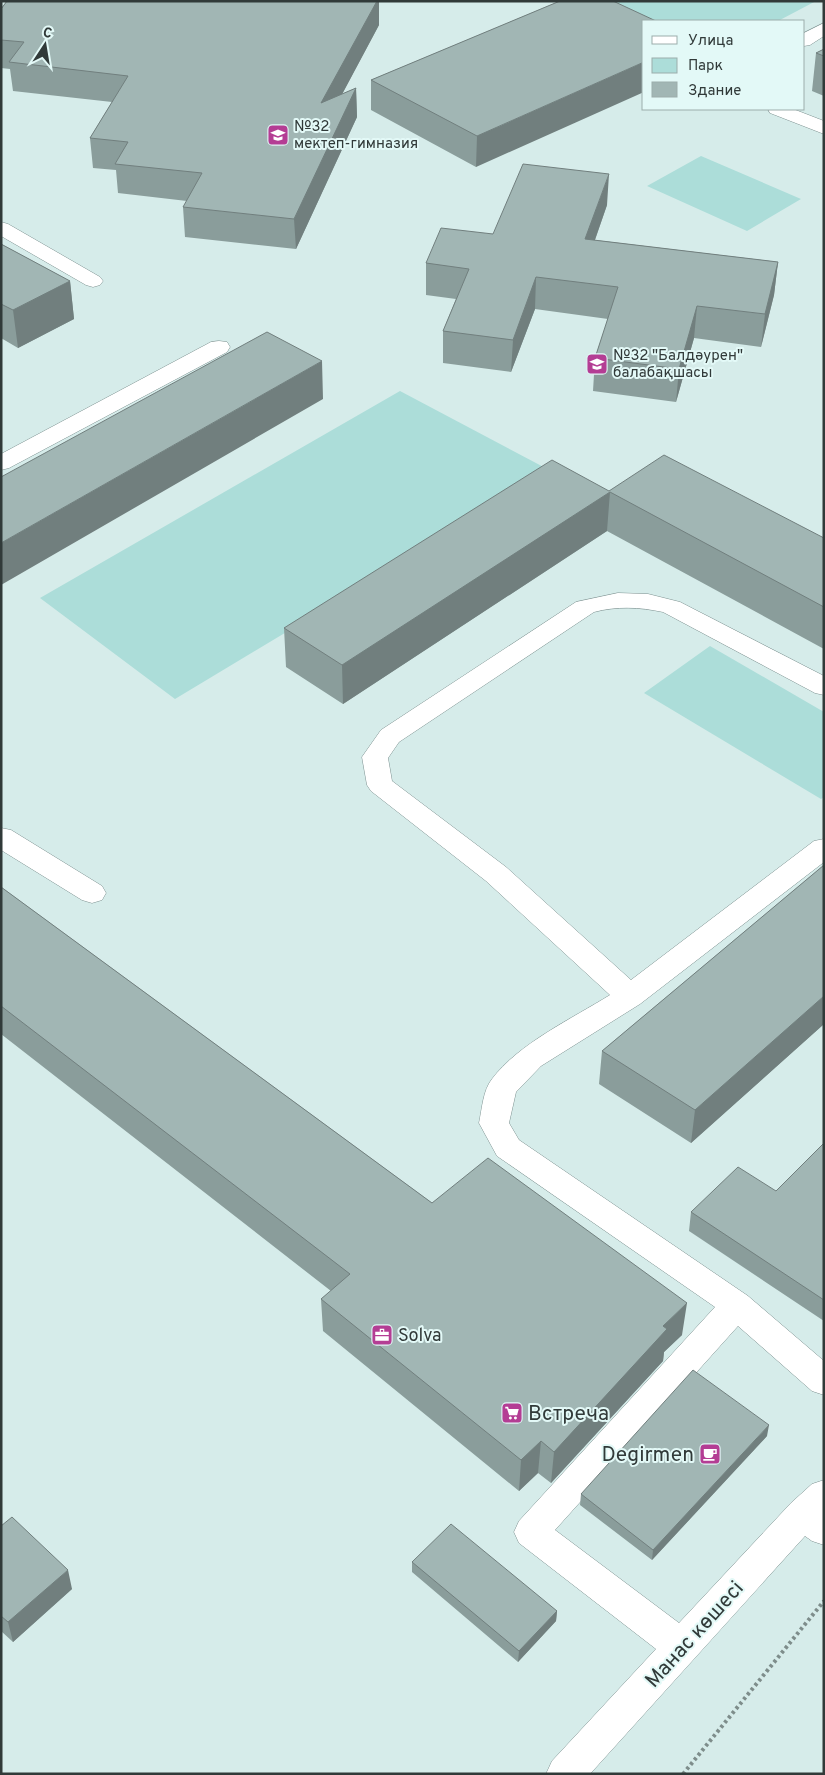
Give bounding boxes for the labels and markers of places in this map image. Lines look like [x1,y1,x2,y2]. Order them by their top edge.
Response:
place label: №32 мектеп-гимназия [294,118,418,154]
school or university icon: №32 мектеп-гимназия [266,123,290,147]
place label: №32 "Балдәурен" балабақшасы [613,347,743,383]
school or university icon: №32 "Балдәурен" балабақшасы [585,352,609,376]
office icon: Solva [370,1323,394,1347]
place label: Solva [398,1325,442,1348]
supermarket icon: Встреча [500,1401,524,1425]
place label: Встреча [528,1401,609,1428]
place label: Degirmen [602,1442,694,1469]
cafe icon: Degirmen [698,1442,722,1466]

